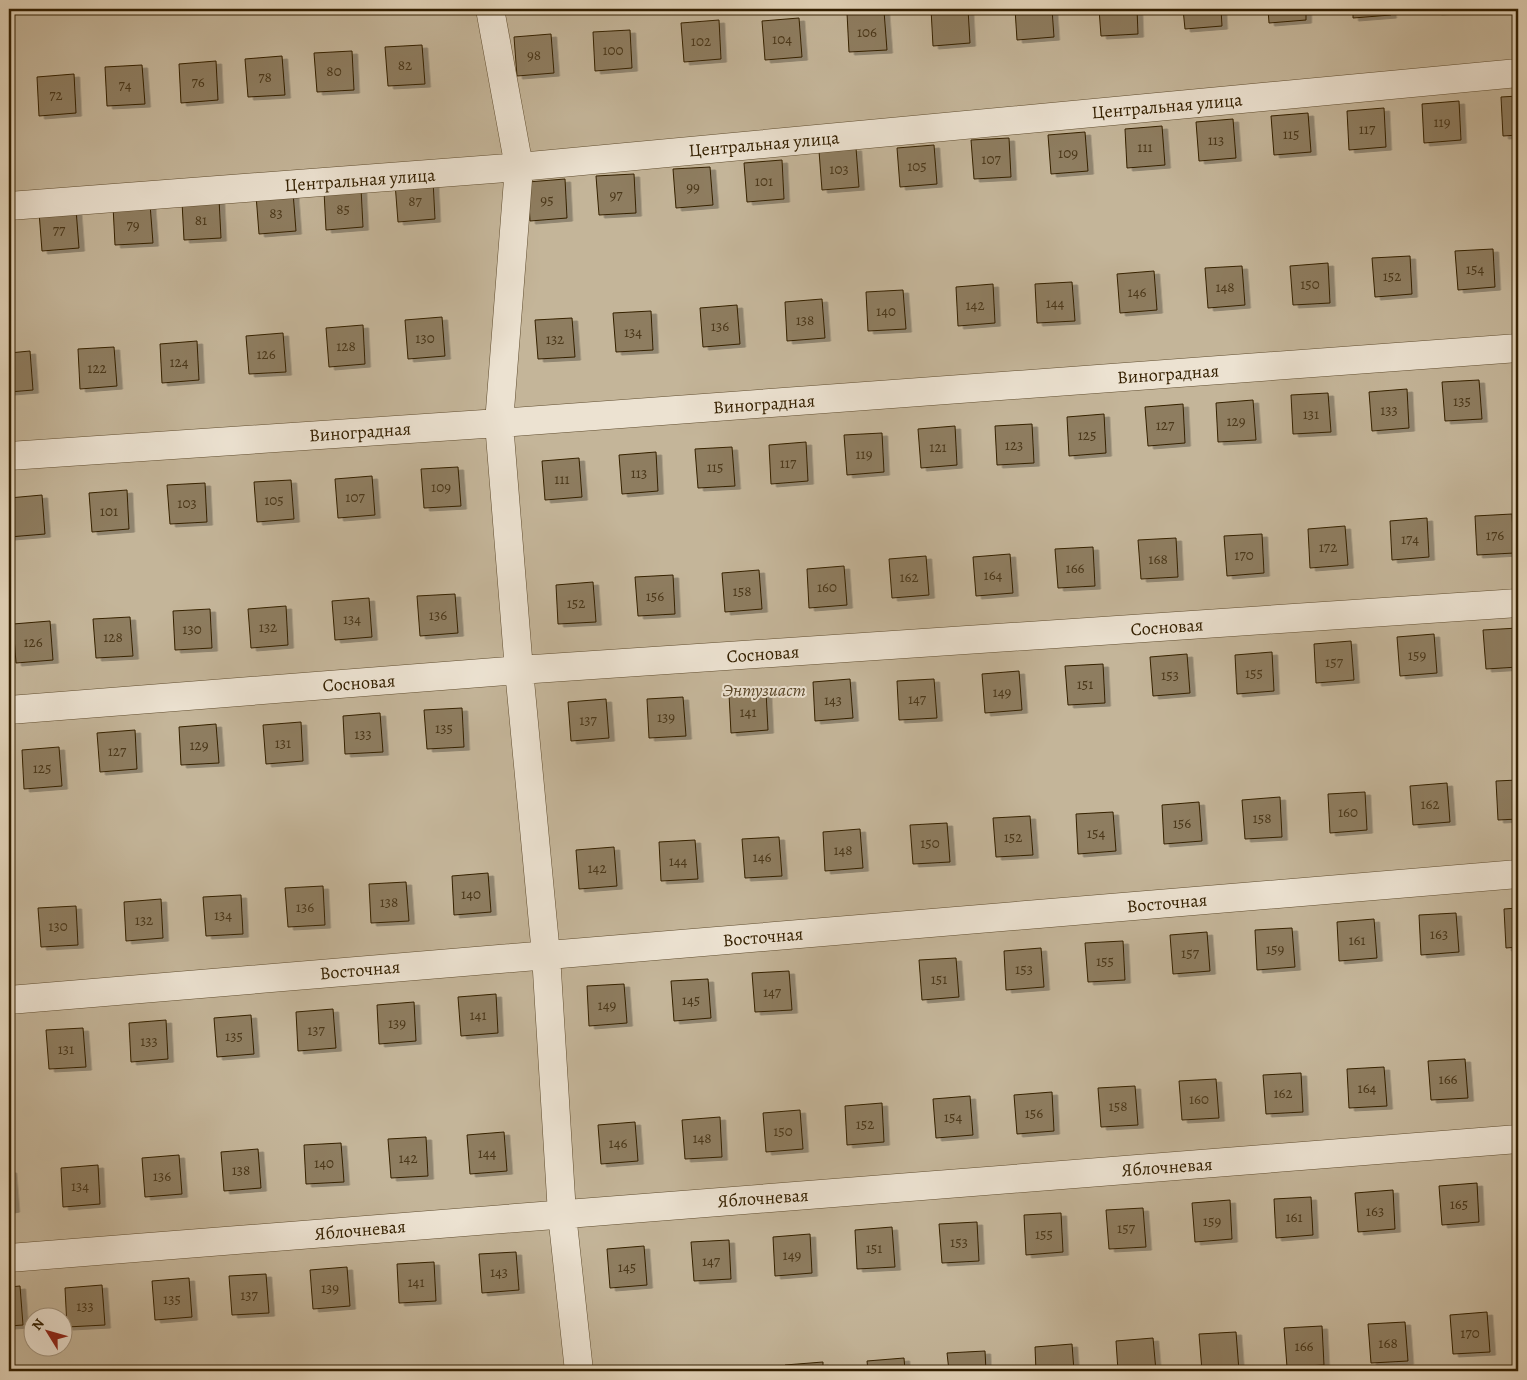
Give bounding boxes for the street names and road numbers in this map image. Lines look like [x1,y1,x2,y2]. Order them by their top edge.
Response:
street label: Центральная улица [1091,87,1244,125]
street label: Центральная улица [688,125,841,163]
street label: Центральная улица [284,163,437,197]
street label: Виноградная [1116,358,1220,390]
street label: Виноградная [712,388,816,420]
street label: Виноградная [308,416,412,448]
street label: Сосновая [1130,612,1204,642]
street label: Сосновая [726,639,800,669]
street label: Сосновая [322,668,396,698]
street label: Восточная [1126,888,1208,918]
street label: Восточная [722,922,804,952]
street label: Восточная [319,955,401,985]
street label: Яблочневая [1121,1152,1213,1182]
street label: Яблочневая [717,1183,809,1213]
street label: Яблочневая [313,1214,407,1246]

